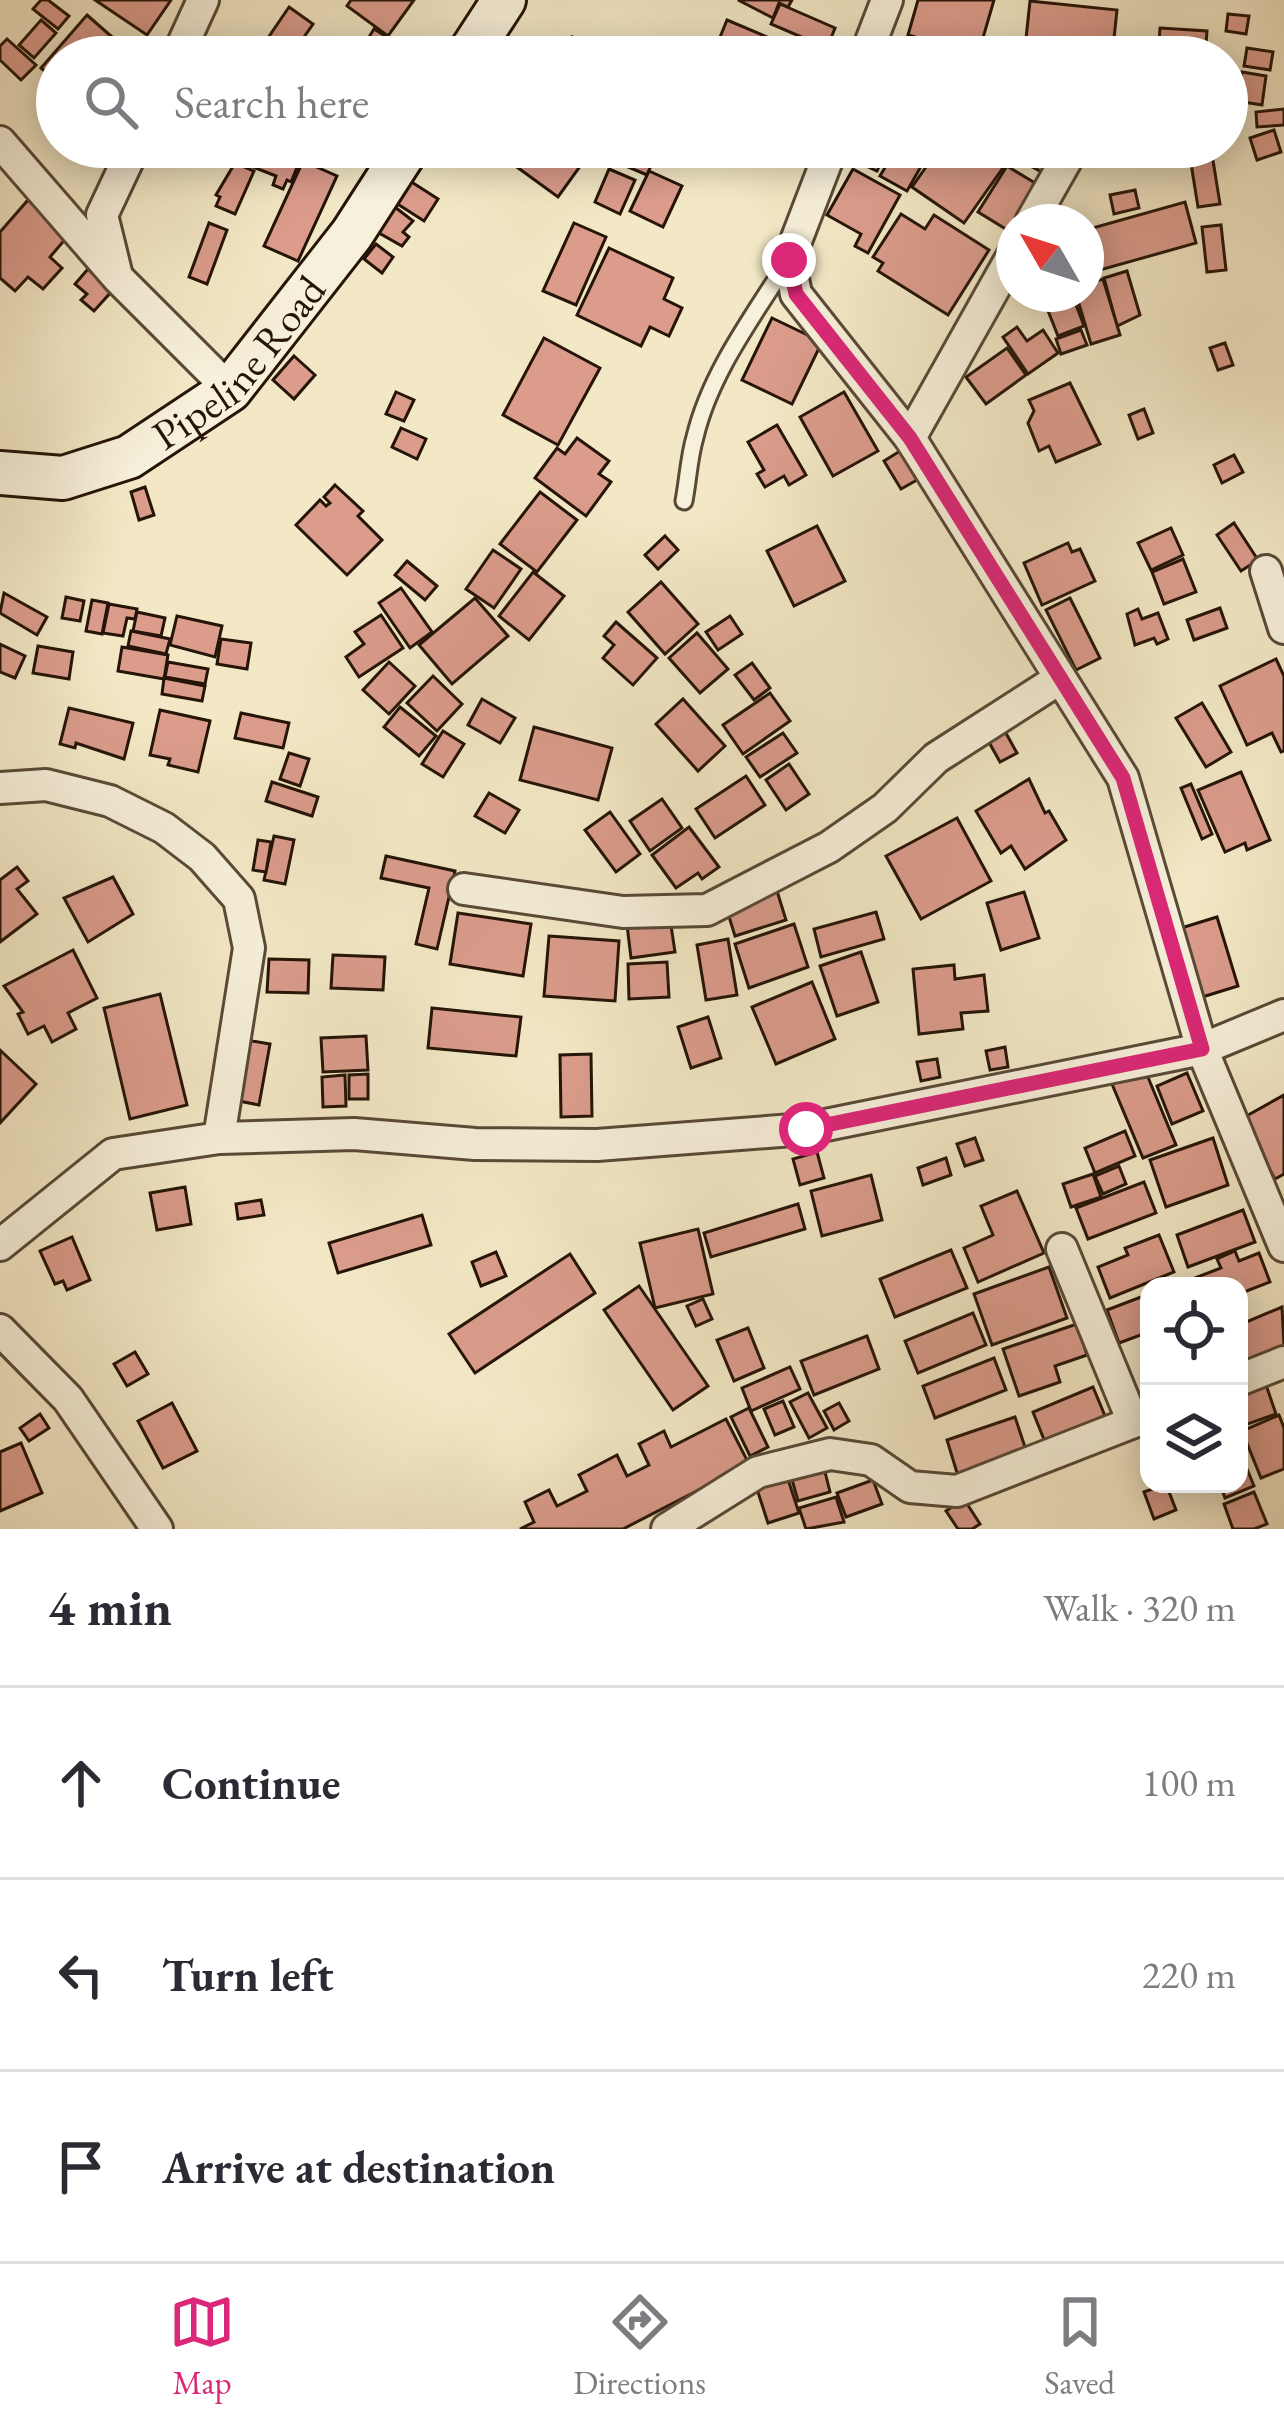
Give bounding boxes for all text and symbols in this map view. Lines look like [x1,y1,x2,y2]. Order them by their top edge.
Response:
search box [36,36,1248,168]
icon: search [78,69,144,135]
text: Search here [174,73,369,131]
north arrow [996,204,1104,312]
route end [762,233,816,287]
street label: Pipeline Road [142,263,338,462]
route start [779,1102,833,1156]
map controls [1140,1277,1248,1493]
button: locate [1140,1277,1248,1385]
button: layers [1140,1385,1248,1493]
text: 4 min [48,1574,172,1640]
text: Walk · 320 m [1043,1582,1236,1633]
icon: ahead [48,1750,114,1816]
text: Continue [162,1754,340,1812]
text: 100 m [1142,1757,1236,1808]
icon: left [48,1942,114,2008]
text: Turn left [162,1946,334,2004]
text: 220 m [1142,1949,1236,2000]
icon: arrive [48,2134,114,2200]
text: Arrive at destination [162,2138,555,2196]
tab: Map [169,2289,235,2404]
tab: Directions [573,2289,706,2404]
tab: Saved [1044,2289,1115,2404]

